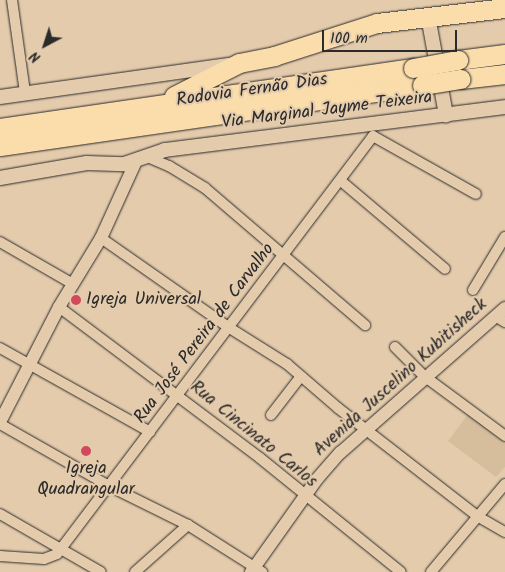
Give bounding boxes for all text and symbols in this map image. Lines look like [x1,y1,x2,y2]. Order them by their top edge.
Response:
north arrow [20,20,70,70]
scale bar [325,20,460,52]
text: 100 m [330,27,368,51]
text: N [25,45,46,68]
street label: Rodovia Fernão Dias [175,70,329,112]
street label: Via Marginal Jayme Teixeira [220,87,434,135]
street label: Rua José Pereira de Carvalho [130,240,280,428]
place label: Igreja Universal [86,289,201,311]
marker: Igreja Universal [70,294,82,306]
street label: Avenida Juscelino Kubitisheck [310,294,492,462]
street label: Rua Cincinato Carlos [185,377,321,493]
marker: Igreja Quadrangular [80,445,92,457]
place label: Igreja Quadrangular [37,459,135,502]

